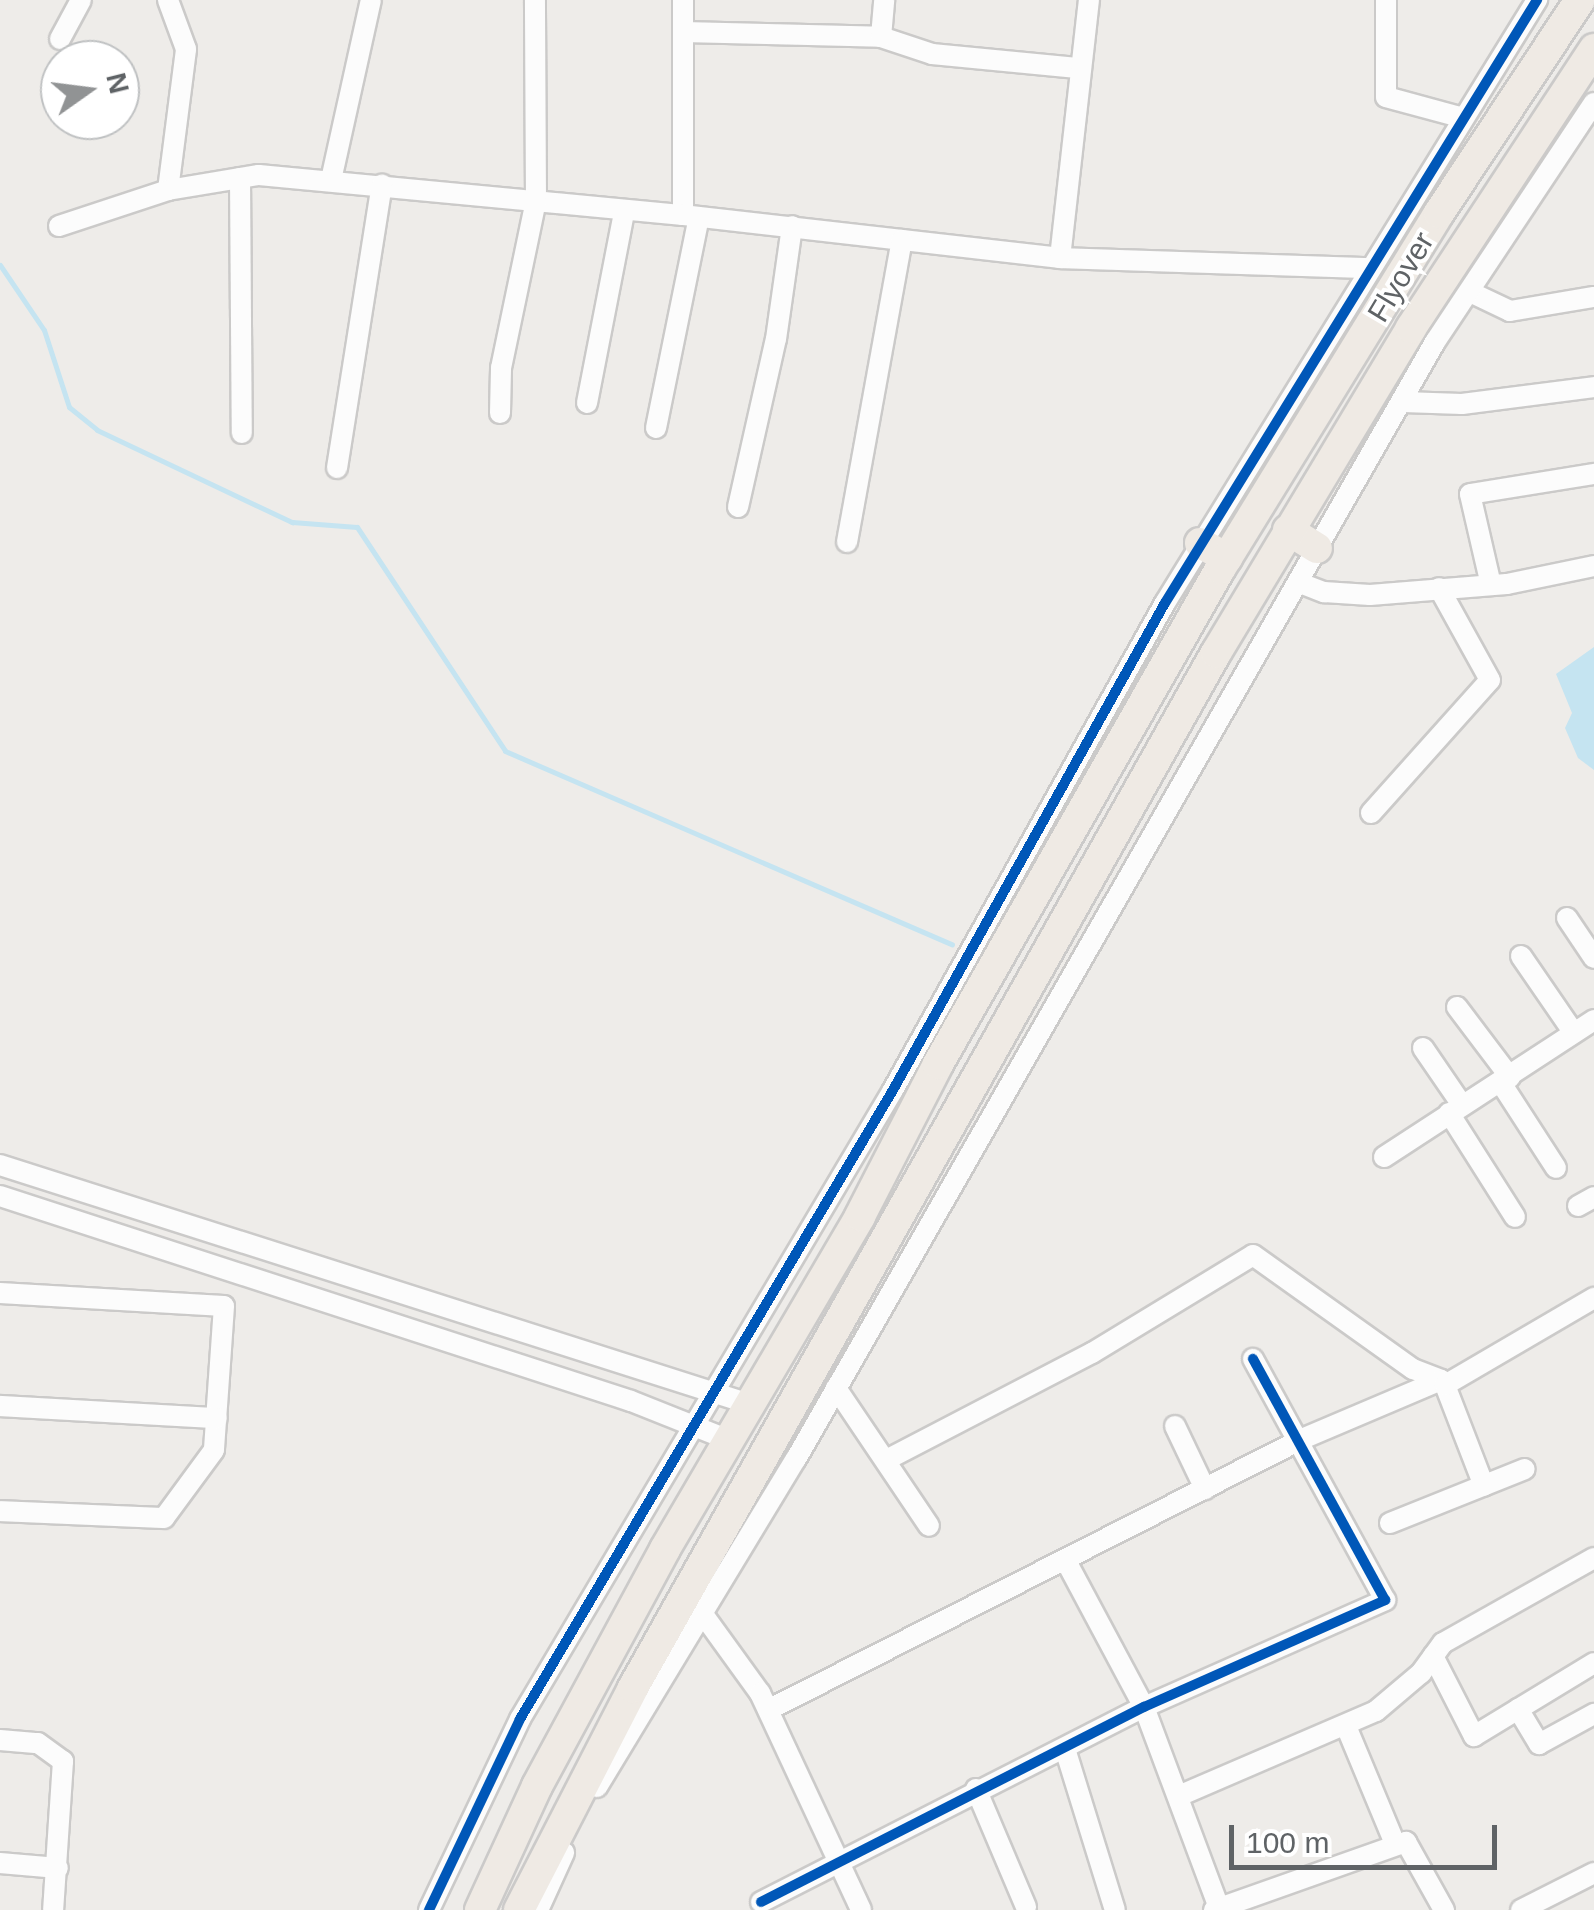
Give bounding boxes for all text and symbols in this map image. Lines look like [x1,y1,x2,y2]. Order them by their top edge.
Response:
north arrow [40,40,140,140]
text: N [100,70,135,97]
street label: Flyover [1360,226,1442,328]
scale bar [1234,1805,1502,1867]
text: 100 m [1246,1826,1329,1859]

